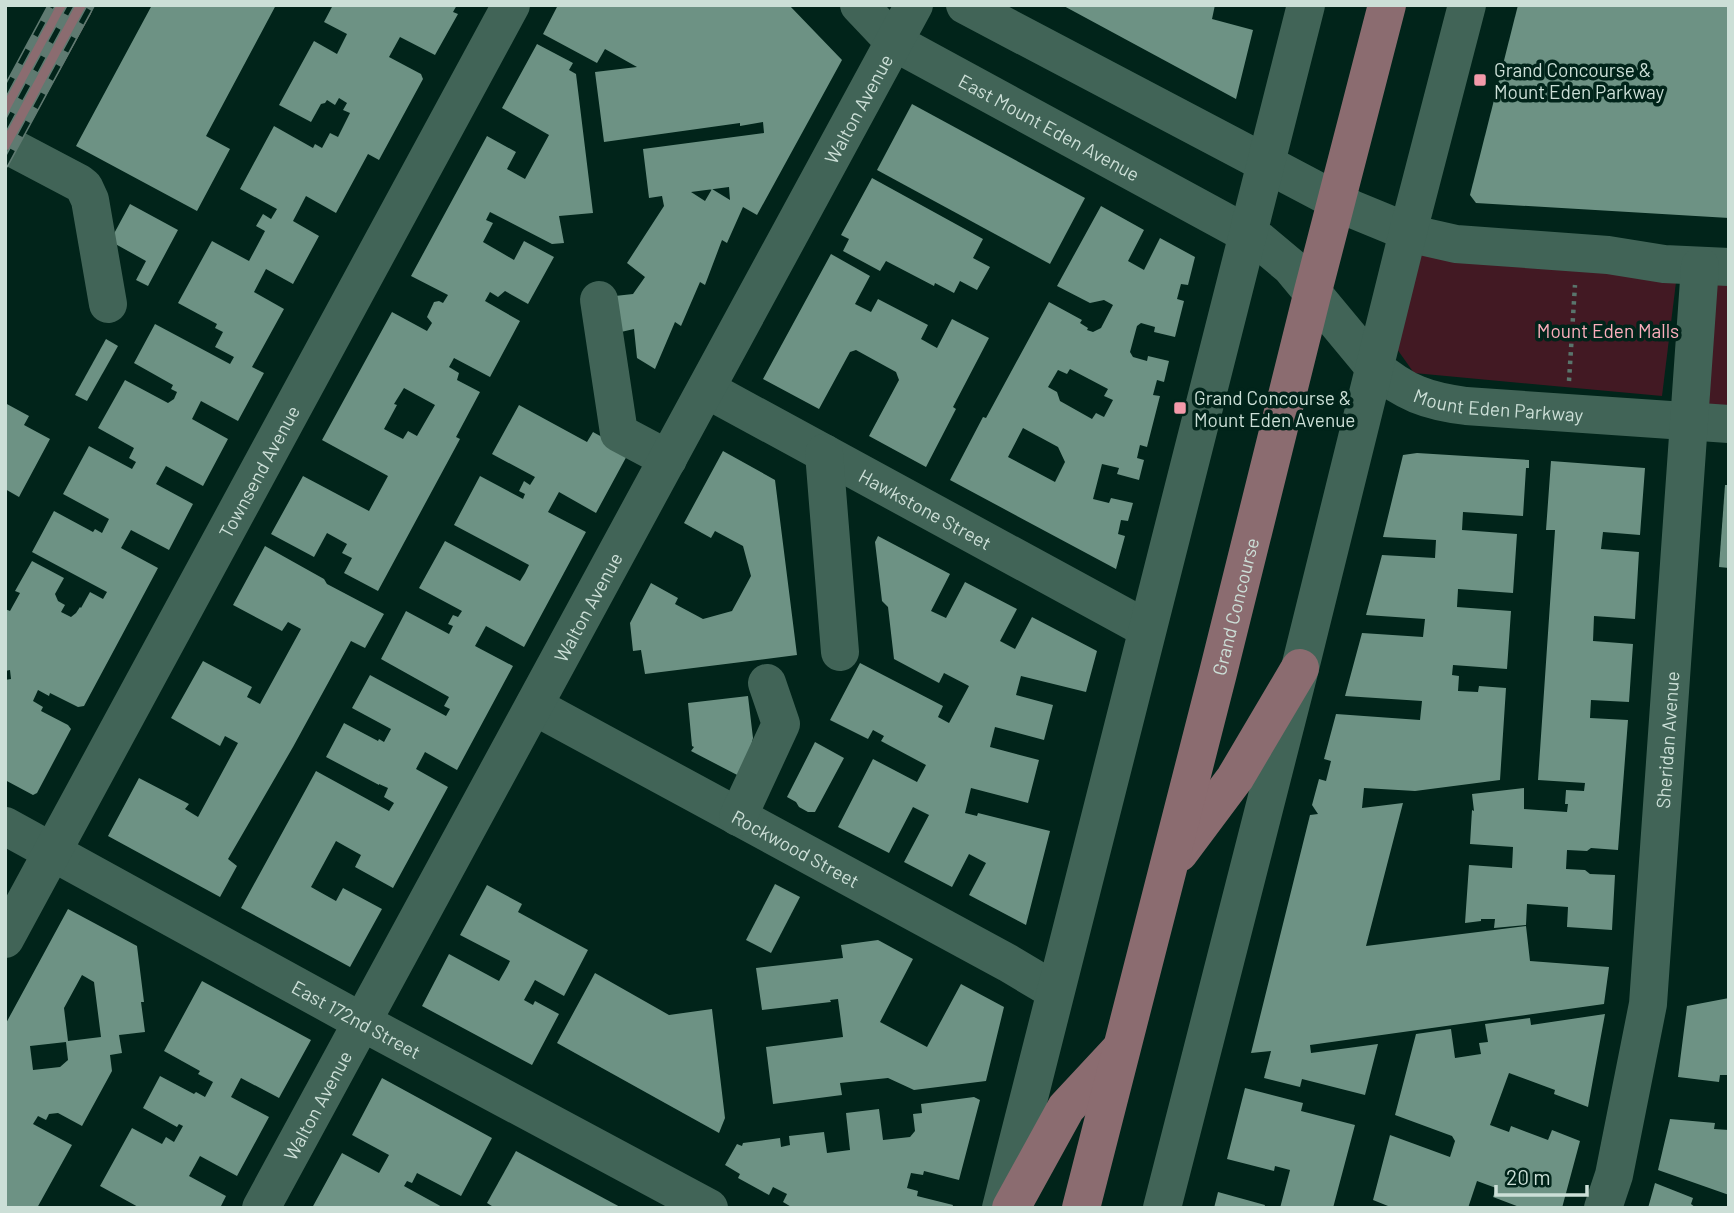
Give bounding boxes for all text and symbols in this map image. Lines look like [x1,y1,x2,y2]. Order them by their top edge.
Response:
street label: Walton Avenue [819,50,897,167]
place label: Grand Concourse & Mount Eden Parkway [1494,58,1665,103]
street label: East Mount Eden Avenue [955,68,1144,185]
marker: Grand Concourse & Mount Eden Parkway [1472,72,1488,88]
park label: Mount Eden Malls [1537,319,1679,342]
street label: Mount Eden Parkway [1411,383,1584,426]
place label: Grand Concourse & Mount Eden Avenue [1194,386,1356,431]
marker: Grand Concourse & Mount Eden Avenue [1172,400,1188,416]
street label: Townsend Avenue [213,401,304,542]
street label: Hawkstone Street [855,463,996,554]
street label: Grand Concourse [1206,535,1263,678]
street label: Walton Avenue [548,548,626,666]
street label: Sheridan Avenue [1650,670,1683,809]
street label: Rockwood Street [728,804,864,892]
street label: East 172nd Street [288,974,425,1063]
street label: Walton Avenue [278,1046,356,1164]
scale bar [1496,1154,1587,1198]
text: 20 m [1506,1164,1551,1189]

